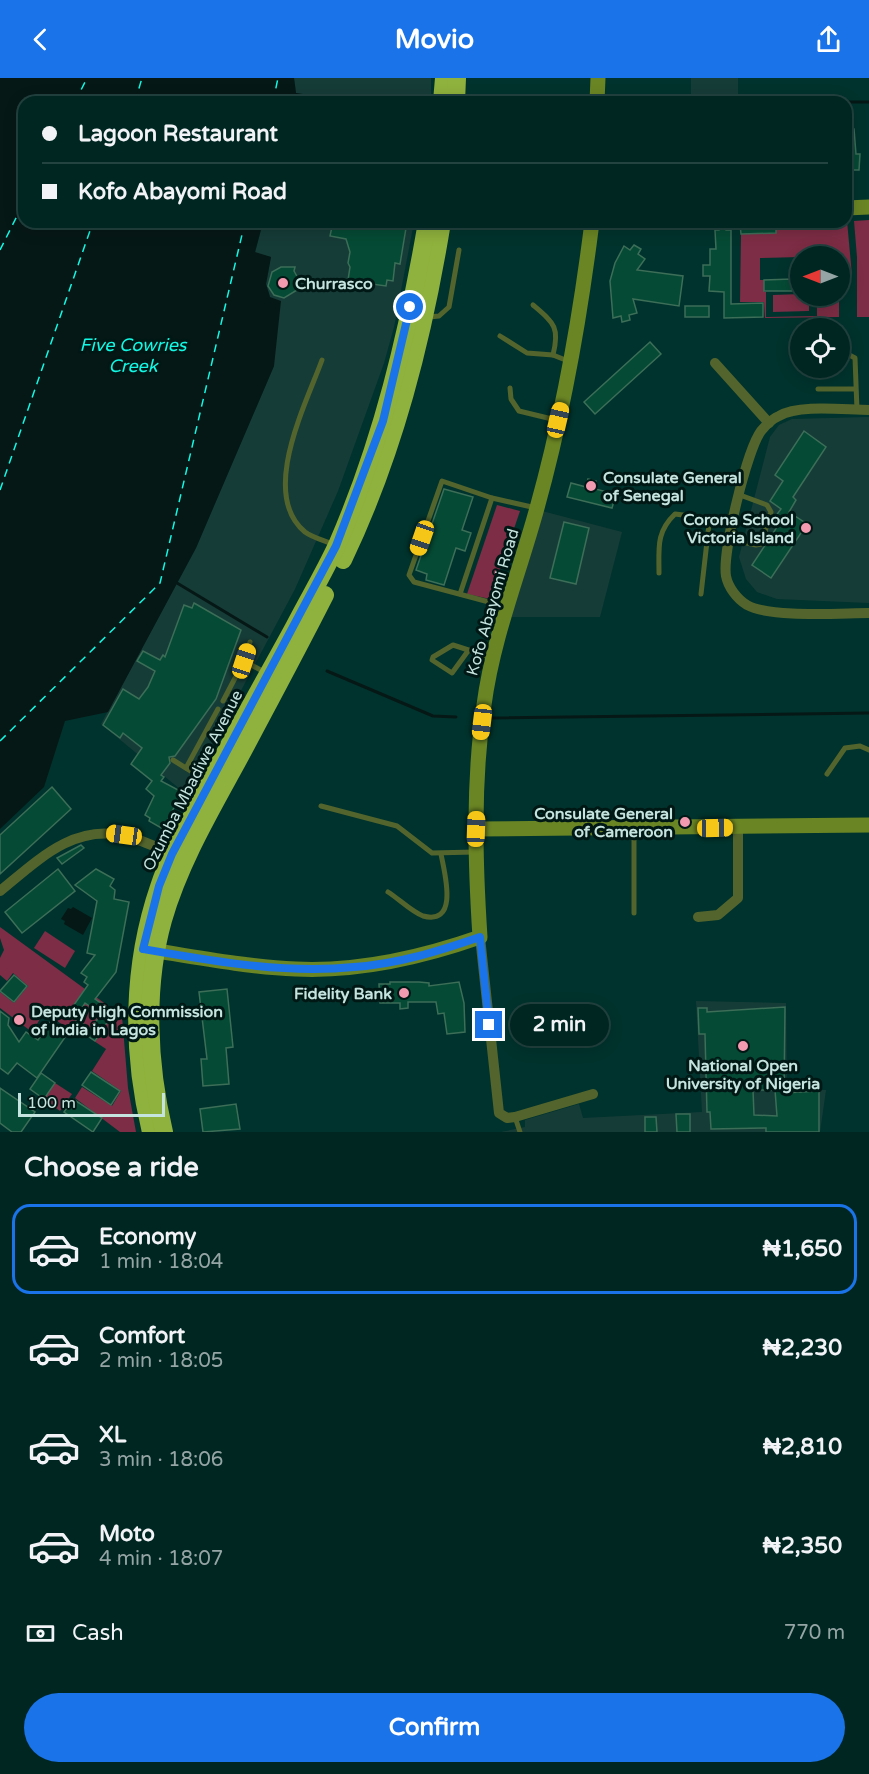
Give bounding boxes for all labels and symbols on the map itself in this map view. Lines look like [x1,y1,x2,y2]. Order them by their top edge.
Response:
north arrow [790,246,850,306]
place label: Churrasco [295,274,373,294]
marker: Churrasco [276,276,290,290]
route start [396,293,423,320]
water label: Five Cowries Creek [79,334,188,377]
car [545,400,571,440]
place label: Consulate General of Senegal [603,468,742,506]
marker: Consulate General of Senegal [584,479,598,493]
place label: Corona School Victoria Island [683,510,794,548]
car [408,518,436,558]
marker: Corona School Victoria Island [799,521,813,535]
street label: Kofo Abayomi Road [462,526,524,678]
car [230,641,258,681]
street label: Ozumba Mbadiwe Avenue [139,687,247,874]
car [471,703,493,741]
place label: Consulate General of Cameroon [534,804,673,842]
car [466,811,486,847]
marker: Consulate General of Cameroon [678,815,692,829]
car [697,819,733,837]
car [105,824,143,846]
place label: Fidelity Bank [294,984,392,1004]
marker: Fidelity Bank [397,986,411,1000]
place label: Deputy High Commission of India in Lagos [31,1002,223,1040]
callout: 2 min [510,1004,609,1046]
route end [475,1011,502,1038]
marker: Deputy High Commission of India in Lagos [12,1013,26,1027]
marker: National Open University of Nigeria [736,1039,750,1053]
place label: National Open University of Nigeria [666,1056,820,1094]
scale bar [18,1090,165,1118]

